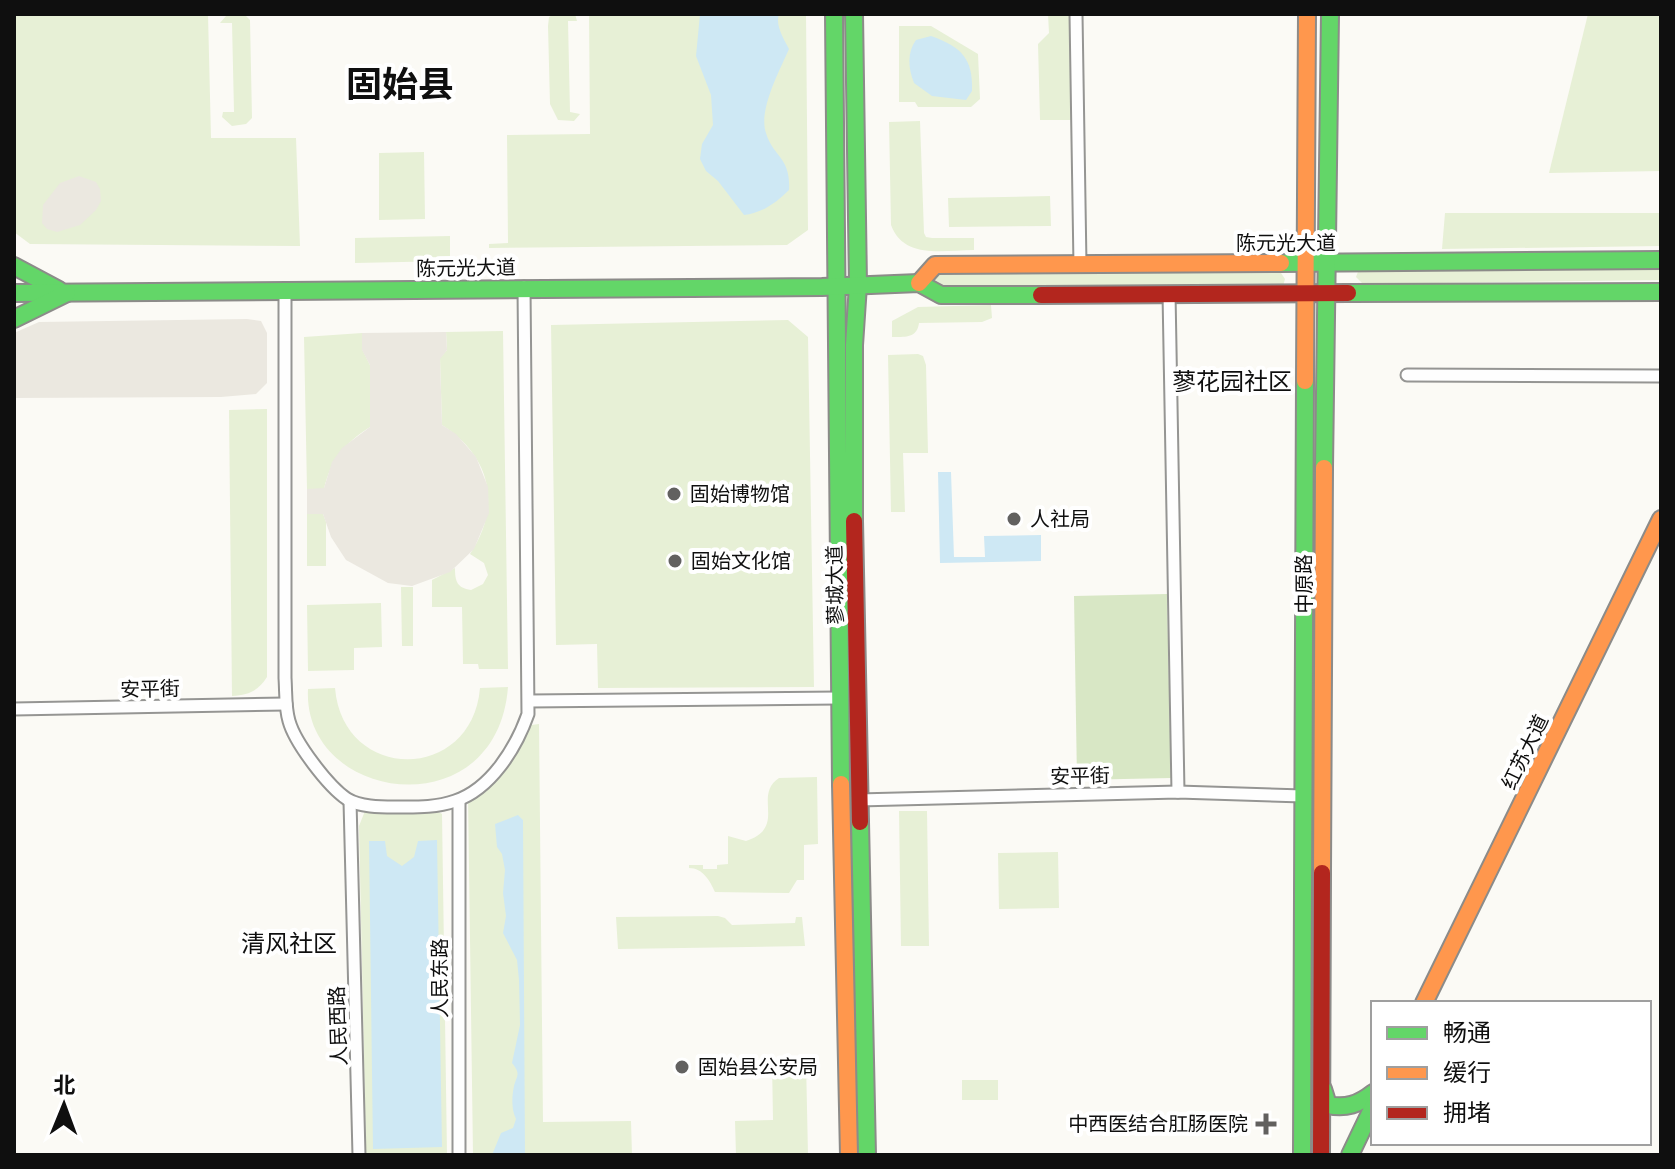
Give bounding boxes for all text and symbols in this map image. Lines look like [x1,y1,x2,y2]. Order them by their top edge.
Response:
district label: 固始县 [346,60,454,109]
street label: 陈元光大道 [1236,229,1336,257]
street label: 陈元光大道 [416,253,516,283]
district label: 蓼花园社区 [1172,365,1292,398]
place label: 固始博物馆 [690,480,790,508]
marker: 固始博物馆 [665,485,683,503]
place label: 人社局 [1030,505,1090,533]
marker: 人社局 [1005,510,1023,528]
street label: 蓼城大道 [820,545,850,625]
place label: 固始文化馆 [691,547,791,575]
marker: 固始文化馆 [666,552,684,570]
street label: 中原路 [1290,554,1318,614]
street label: 安平街 [120,674,180,704]
street label: 红苏大道 [1495,710,1555,794]
street label: 安平街 [1050,761,1110,791]
district label: 清风社区 [241,927,337,960]
street label: 人民东路 [426,938,454,1018]
street label: 人民西路 [323,986,353,1066]
legend [1371,1001,1651,1145]
text: 畅通 [1443,1016,1491,1049]
place label: 固始县公安局 [698,1053,818,1081]
text: 缓行 [1443,1056,1491,1089]
marker: 固始县公安局 [673,1058,691,1076]
north arrow [24,1065,104,1145]
text: 北 [53,1070,76,1100]
text: 拥堵 [1443,1096,1491,1129]
place label: 中西医结合肛肠医院 [1068,1110,1248,1138]
marker: 中西医结合肛肠医院 [1255,1113,1277,1135]

